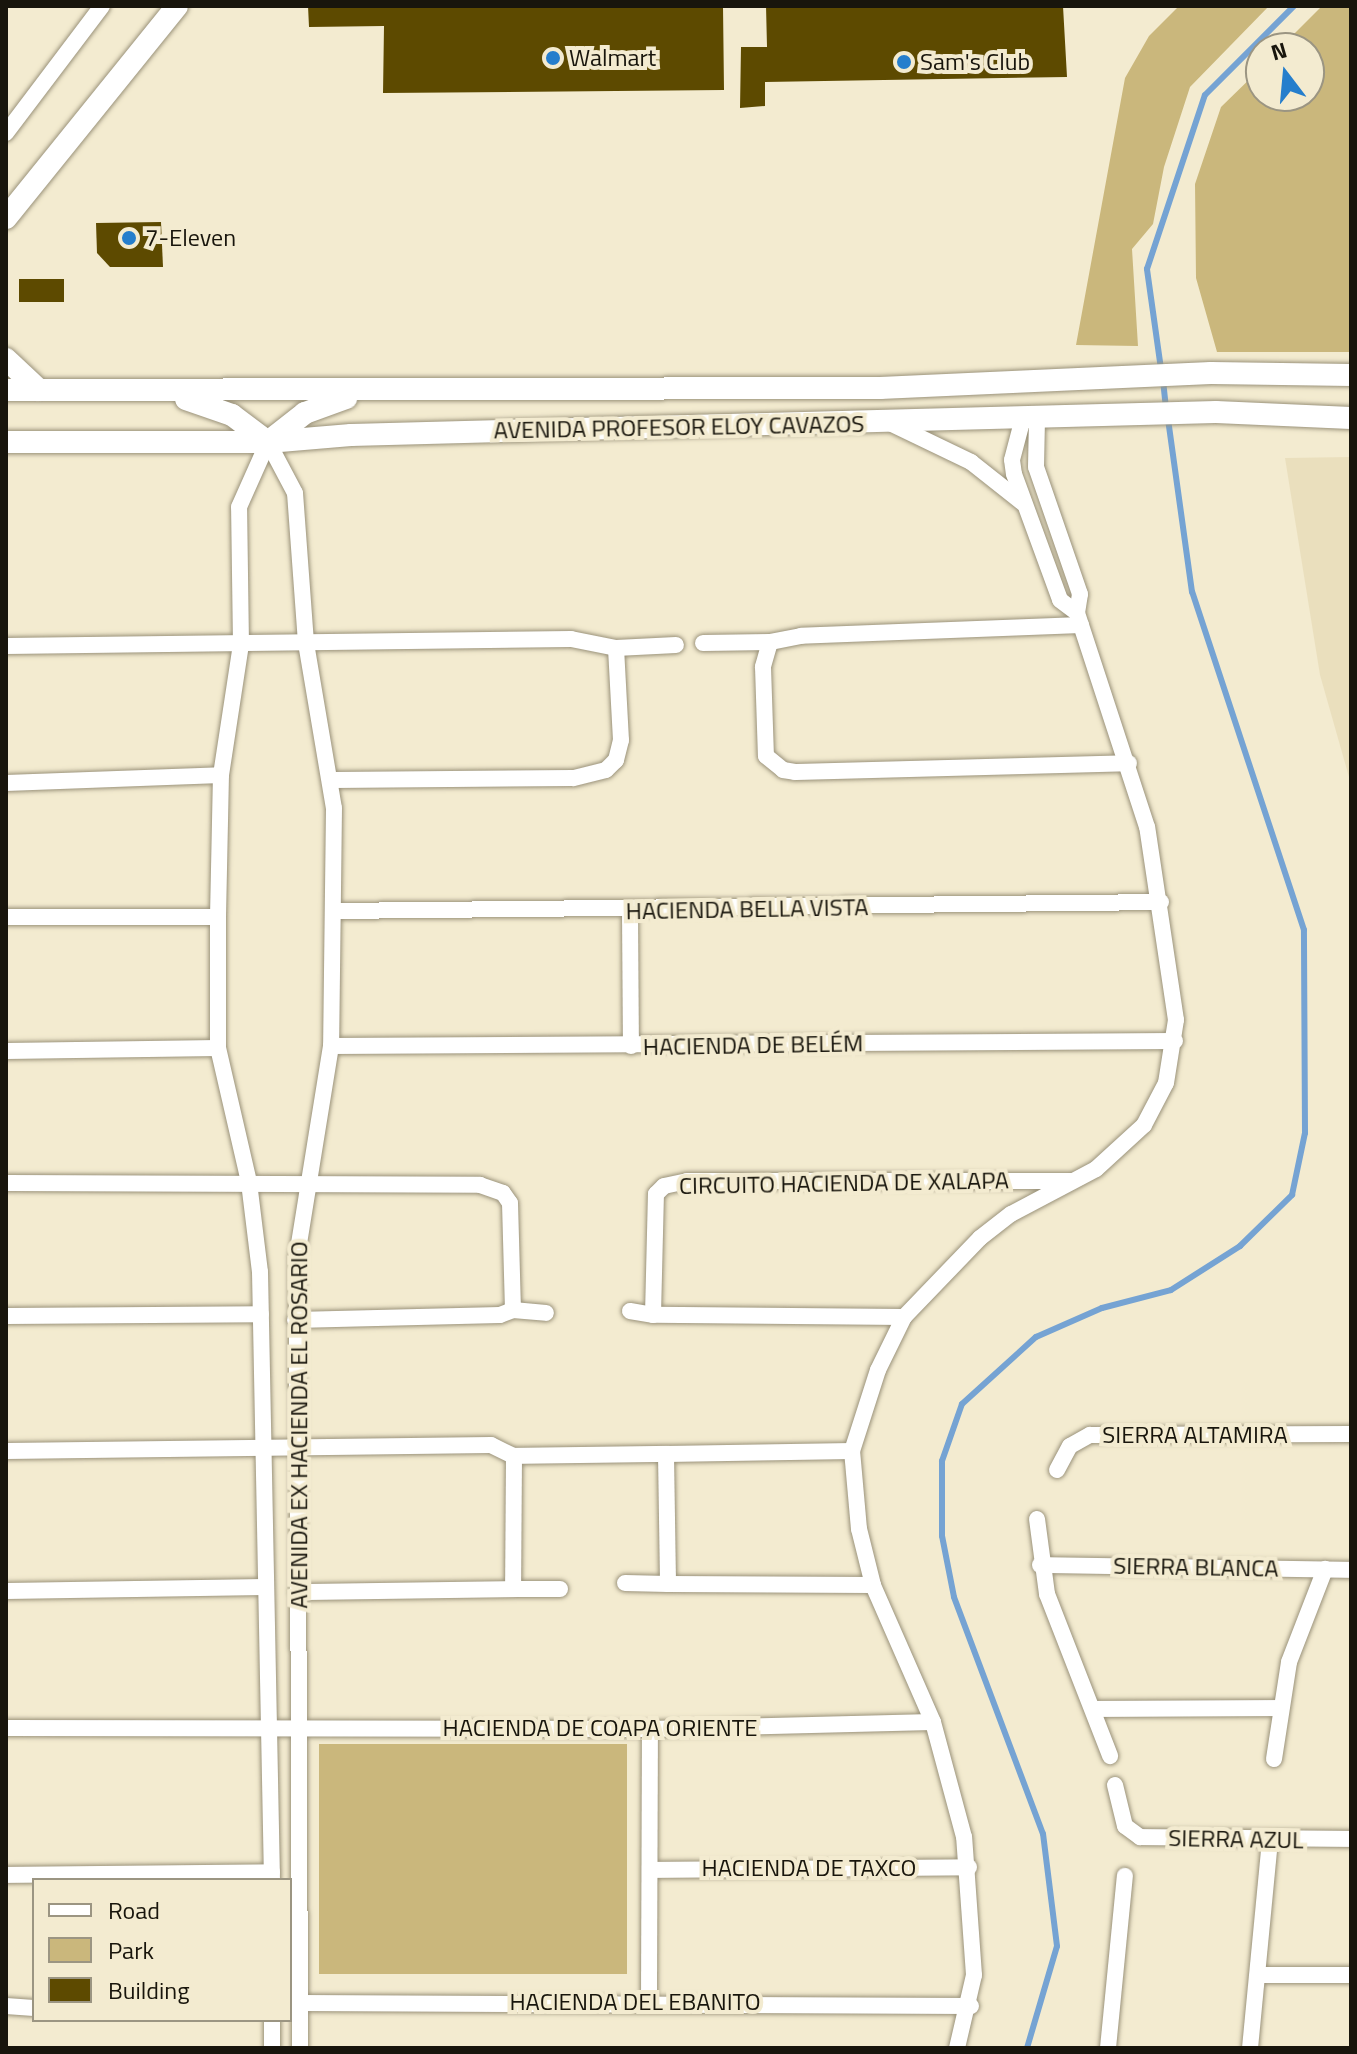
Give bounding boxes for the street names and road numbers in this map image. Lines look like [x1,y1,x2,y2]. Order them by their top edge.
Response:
street label: AVENIDA PROFESOR ELOY CAVAZOS [493,409,865,445]
street label: HACIENDA BELLA VISTA [625,892,869,926]
street label: HACIENDA DE BELÉM [643,1029,863,1061]
street label: CIRCUITO HACIENDA DE XALAPA [679,1166,1009,1200]
street label: AVENIDA EX HACIENDA EL ROSARIO [285,1241,313,1609]
street label: SIERRA ALTAMIRA [1102,1421,1288,1449]
street label: SIERRA BLANCA [1113,1551,1279,1583]
street label: HACIENDA DE COAPA ORIENTE [442,1714,758,1742]
street label: SIERRA AZUL [1168,1823,1304,1855]
street label: HACIENDA DE TAXCO [702,1854,916,1882]
street label: HACIENDA DEL EBANITO [509,1988,761,2016]

